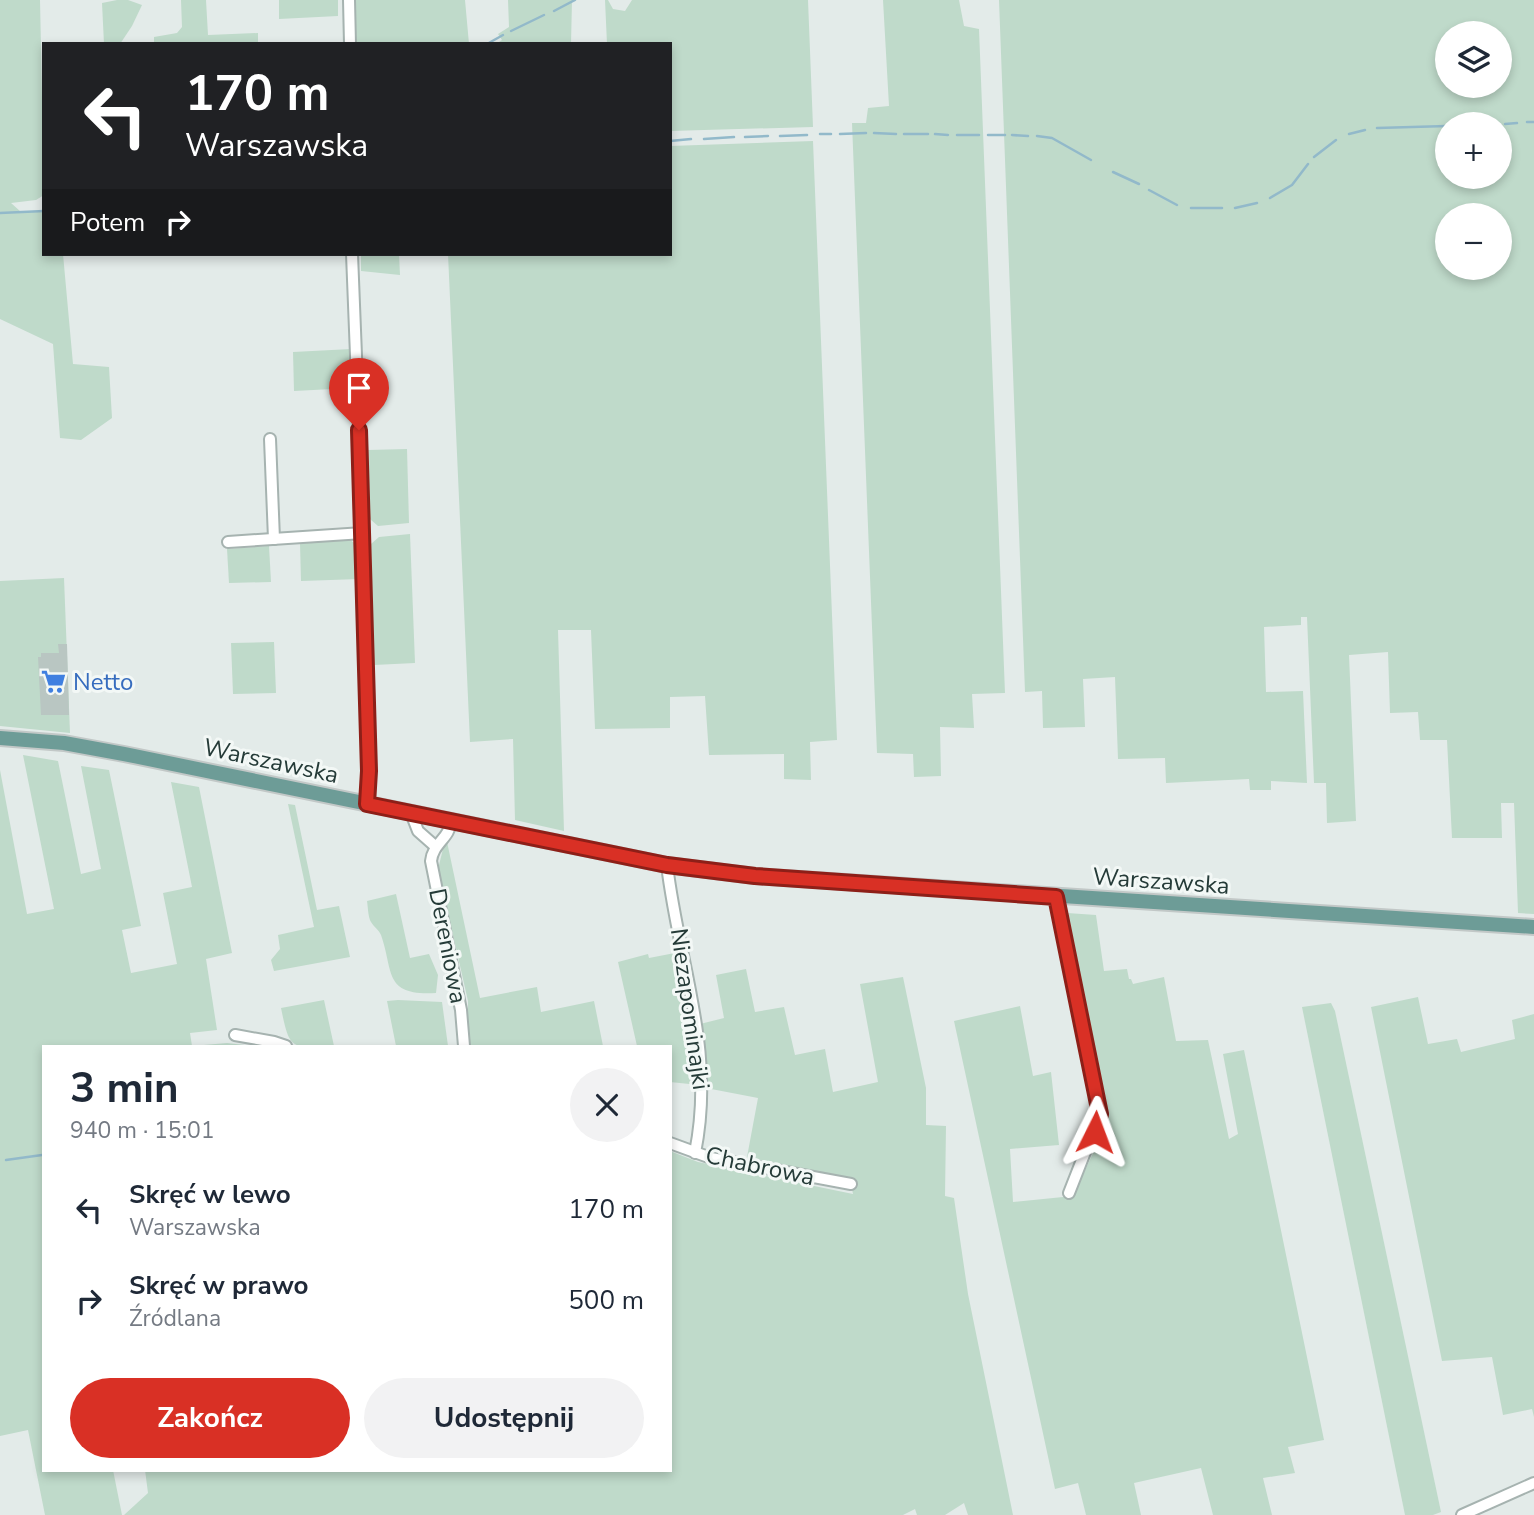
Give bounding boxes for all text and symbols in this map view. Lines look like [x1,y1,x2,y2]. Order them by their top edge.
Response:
map controls [1435,21,1512,280]
button: layers [1435,21,1512,98]
text: 170 m [185,60,329,127]
icon: left [70,70,161,161]
button: + [1435,112,1512,189]
text: Warszawska [185,124,368,167]
icon: right [159,203,197,241]
button: − [1435,203,1512,280]
text: Potem [70,205,145,240]
pin [329,358,389,430]
icon: arrive [340,369,378,407]
place label: Netto [73,666,133,698]
supermarket icon: Netto [39,668,67,696]
street label: Warszawska [201,731,341,791]
street label: Warszawska [1091,860,1231,902]
street label: Dereniowa [421,886,475,1006]
street label: Niezapominajki [663,926,717,1092]
text: 3 min [70,1060,179,1117]
button: close [570,1068,644,1142]
position arrow [1058,1095,1132,1169]
text: 940 m · 15:01 [70,1115,215,1146]
street label: Chabrowa [703,1139,817,1193]
text: Skręć w lewo [129,1177,291,1212]
icon: left [70,1191,108,1229]
text: 170 m [568,1192,644,1227]
text: Warszawska [129,1212,261,1243]
text: Skręć w prawo [129,1268,309,1303]
icon: right [70,1282,108,1320]
text: 500 m [568,1283,644,1318]
text: Źródlana [129,1303,221,1334]
button: Zakończ [70,1378,350,1458]
button: Udostępnij [364,1378,644,1458]

